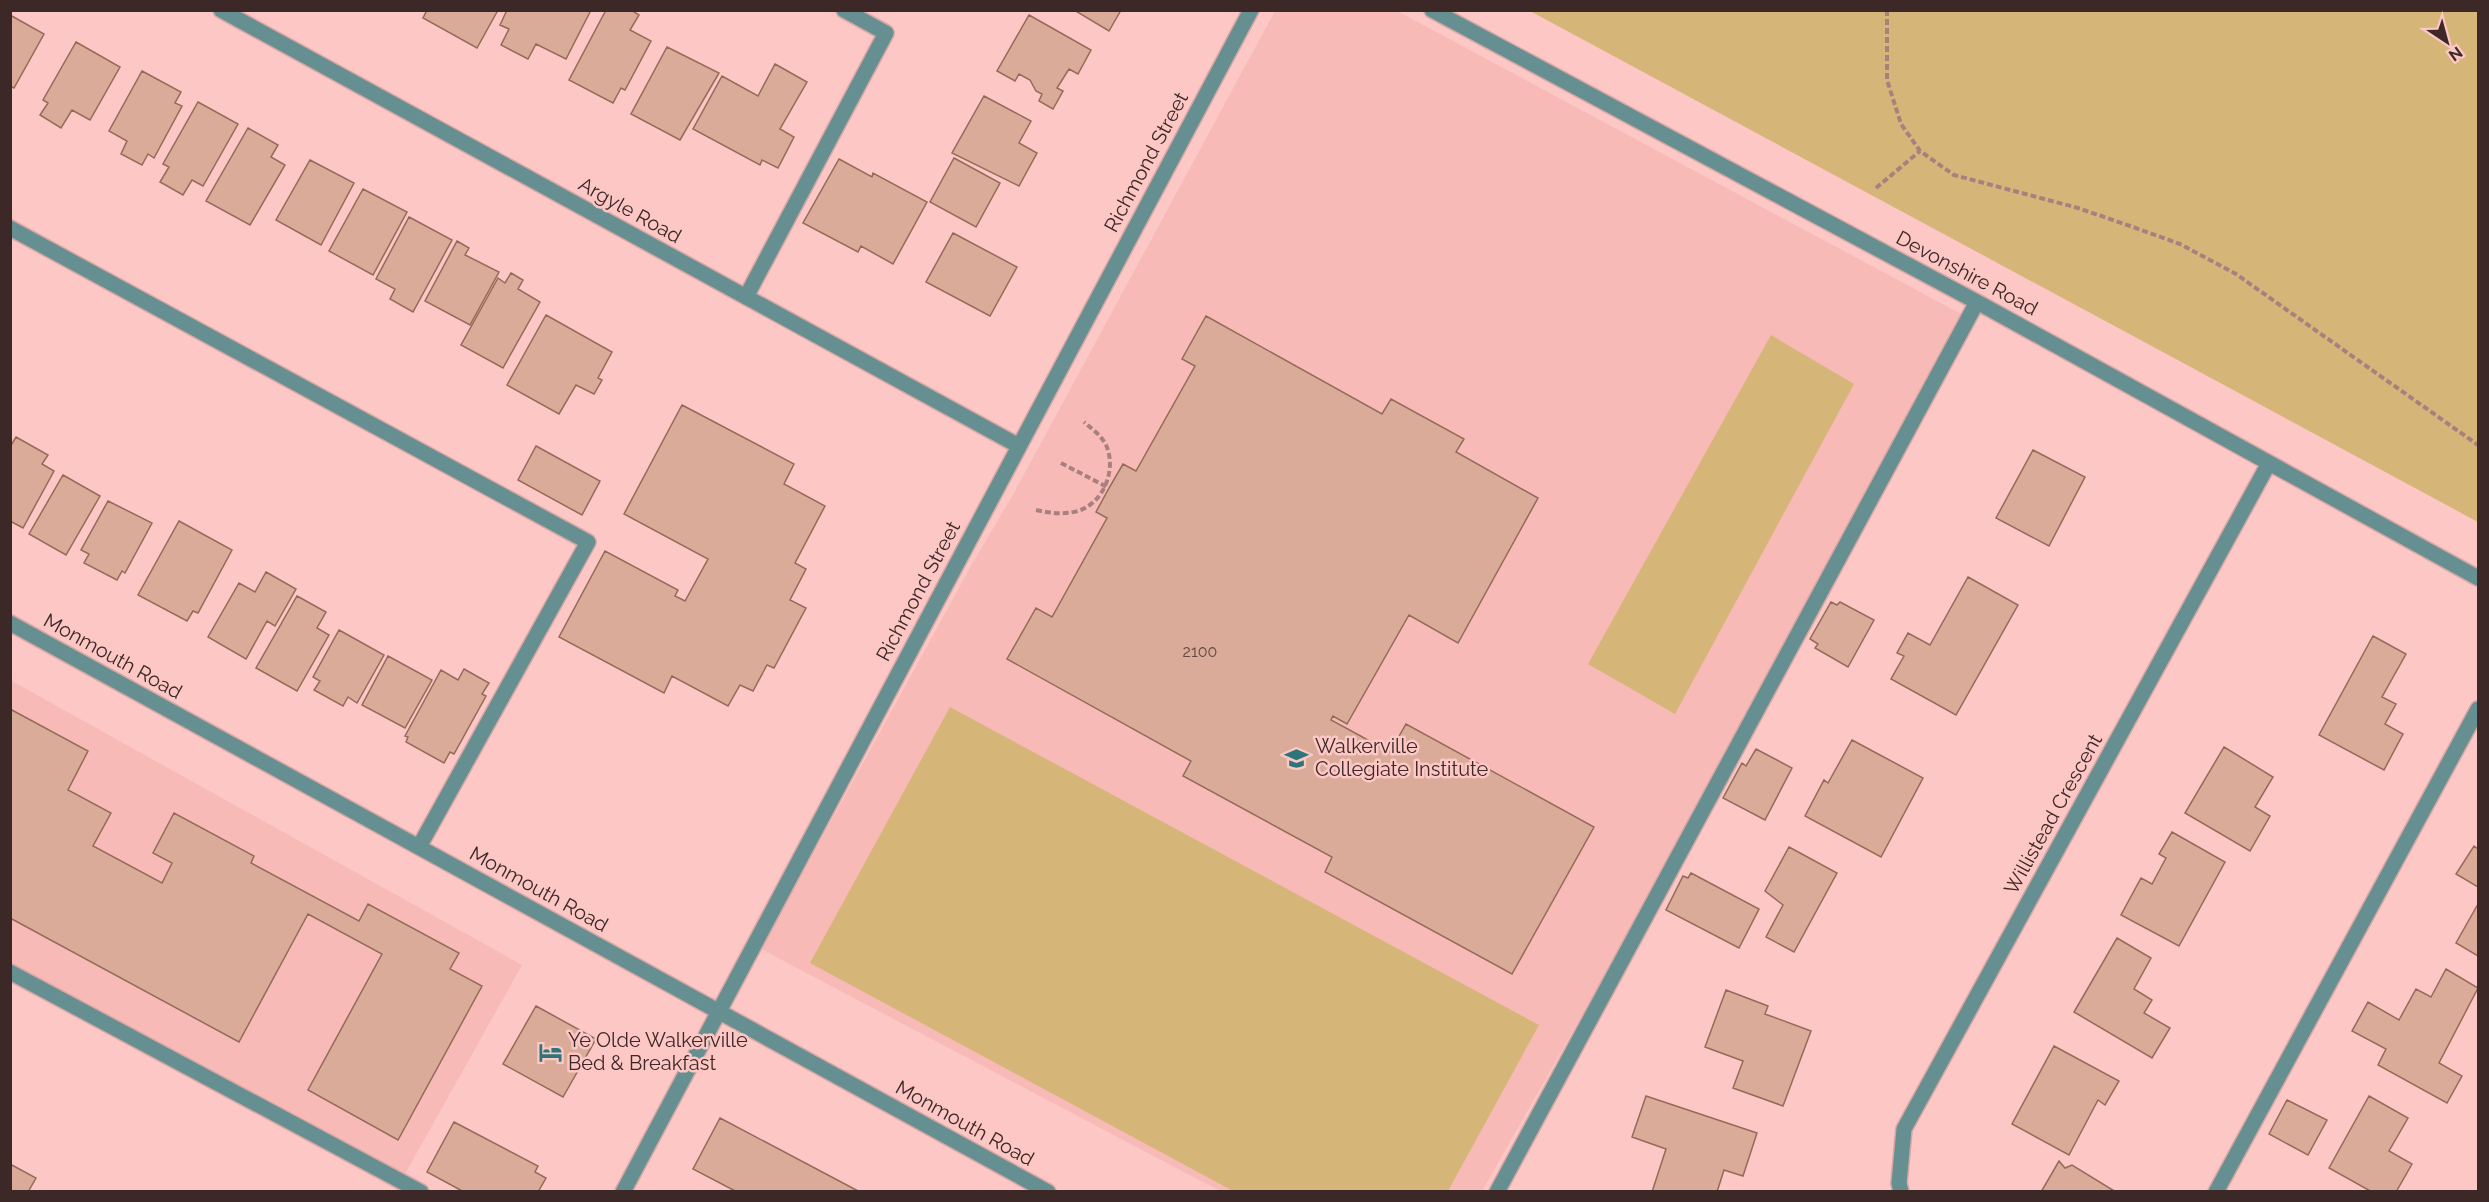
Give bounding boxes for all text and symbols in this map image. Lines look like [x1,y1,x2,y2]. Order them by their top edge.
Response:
north arrow [2417,12,2477,72]
text: N [2445,42,2466,65]
street label: Richmond Street [1099,88,1193,236]
street label: Argyle Road [574,172,686,248]
street label: Devonshire Road [1892,226,2042,320]
street label: Richmond Street [871,517,965,665]
street label: Monmouth Road [40,608,186,704]
house number: 2100 [1183,642,1217,661]
street label: Willistead Crescent [1999,729,2107,898]
place label: Walkerville Collegiate Institute [1315,734,1489,781]
school or university icon: Walkerville Collegiate Institute [1284,745,1310,771]
street label: Monmouth Road [466,841,612,937]
place label: Ye Olde Walkerville Bed & Breakfast [568,1028,748,1075]
hotel icon: Ye Olde Walkerville Bed & Breakfast [537,1039,563,1065]
street label: Monmouth Road [892,1075,1038,1171]

